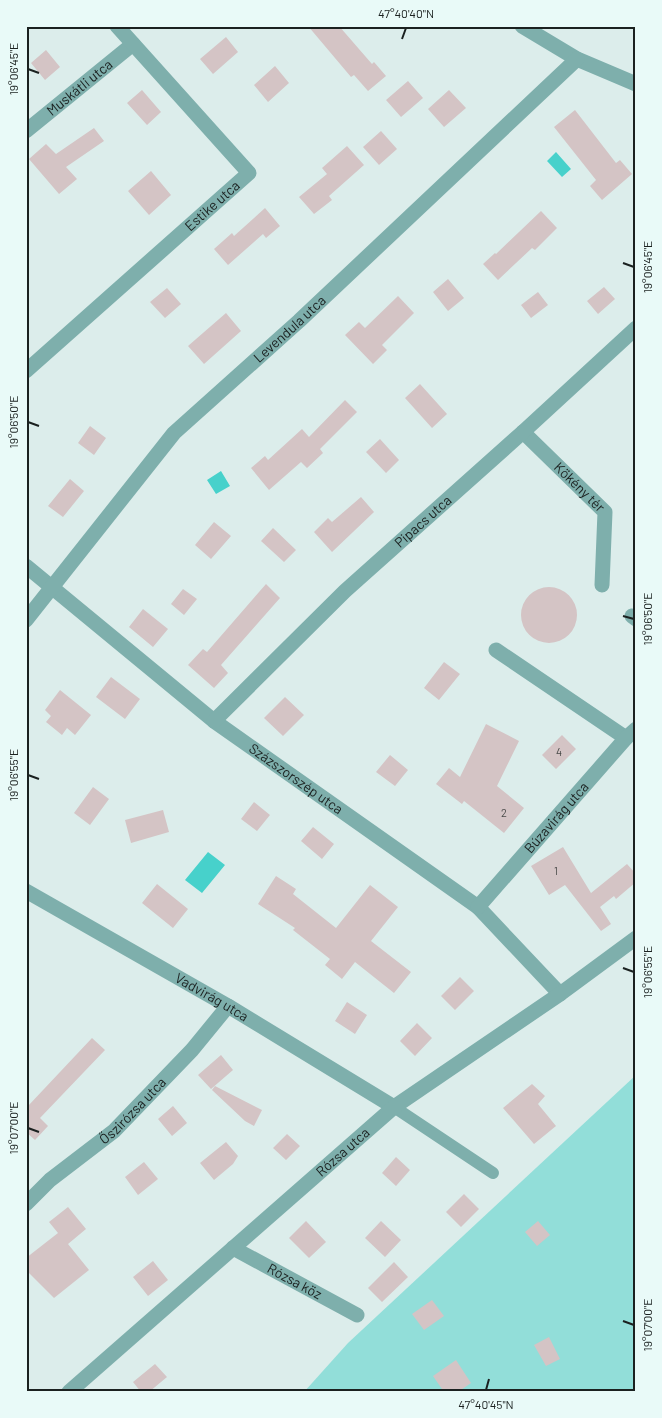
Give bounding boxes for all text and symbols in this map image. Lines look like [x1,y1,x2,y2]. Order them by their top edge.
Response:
text: 47°40'40"N [378,6,434,20]
text: 19°06'45"E [6,43,20,95]
street label: Muskátli utca [43,55,116,119]
street label: Estike utca [181,176,243,234]
text: 19°06'45"E [640,241,654,293]
street label: Levendula utca [250,291,329,366]
text: 19°06'50"E [6,396,20,448]
street label: Kökény tér [551,458,609,515]
street label: Pipacs utca [391,491,454,551]
text: 19°06'50"E [640,593,654,645]
street label: Százszorszép utca [246,739,347,817]
house number: 4 [556,745,562,758]
text: 19°06'55"E [6,749,20,801]
street label: Búzavirág utca [520,778,592,856]
house number: 2 [501,806,507,819]
house number: 1 [554,864,558,877]
text: 19°06'55"E [640,946,654,998]
street label: Vadvirág utca [172,969,252,1025]
street label: Őszirózsa utca [96,1073,169,1147]
text: 19°07'00"E [6,1101,20,1155]
street label: Rózsa utca [312,1124,373,1180]
street label: Rózsa köz [265,1259,325,1302]
text: 19°07'00"E [640,1298,654,1352]
text: 47°40'45"N [458,1397,514,1411]

